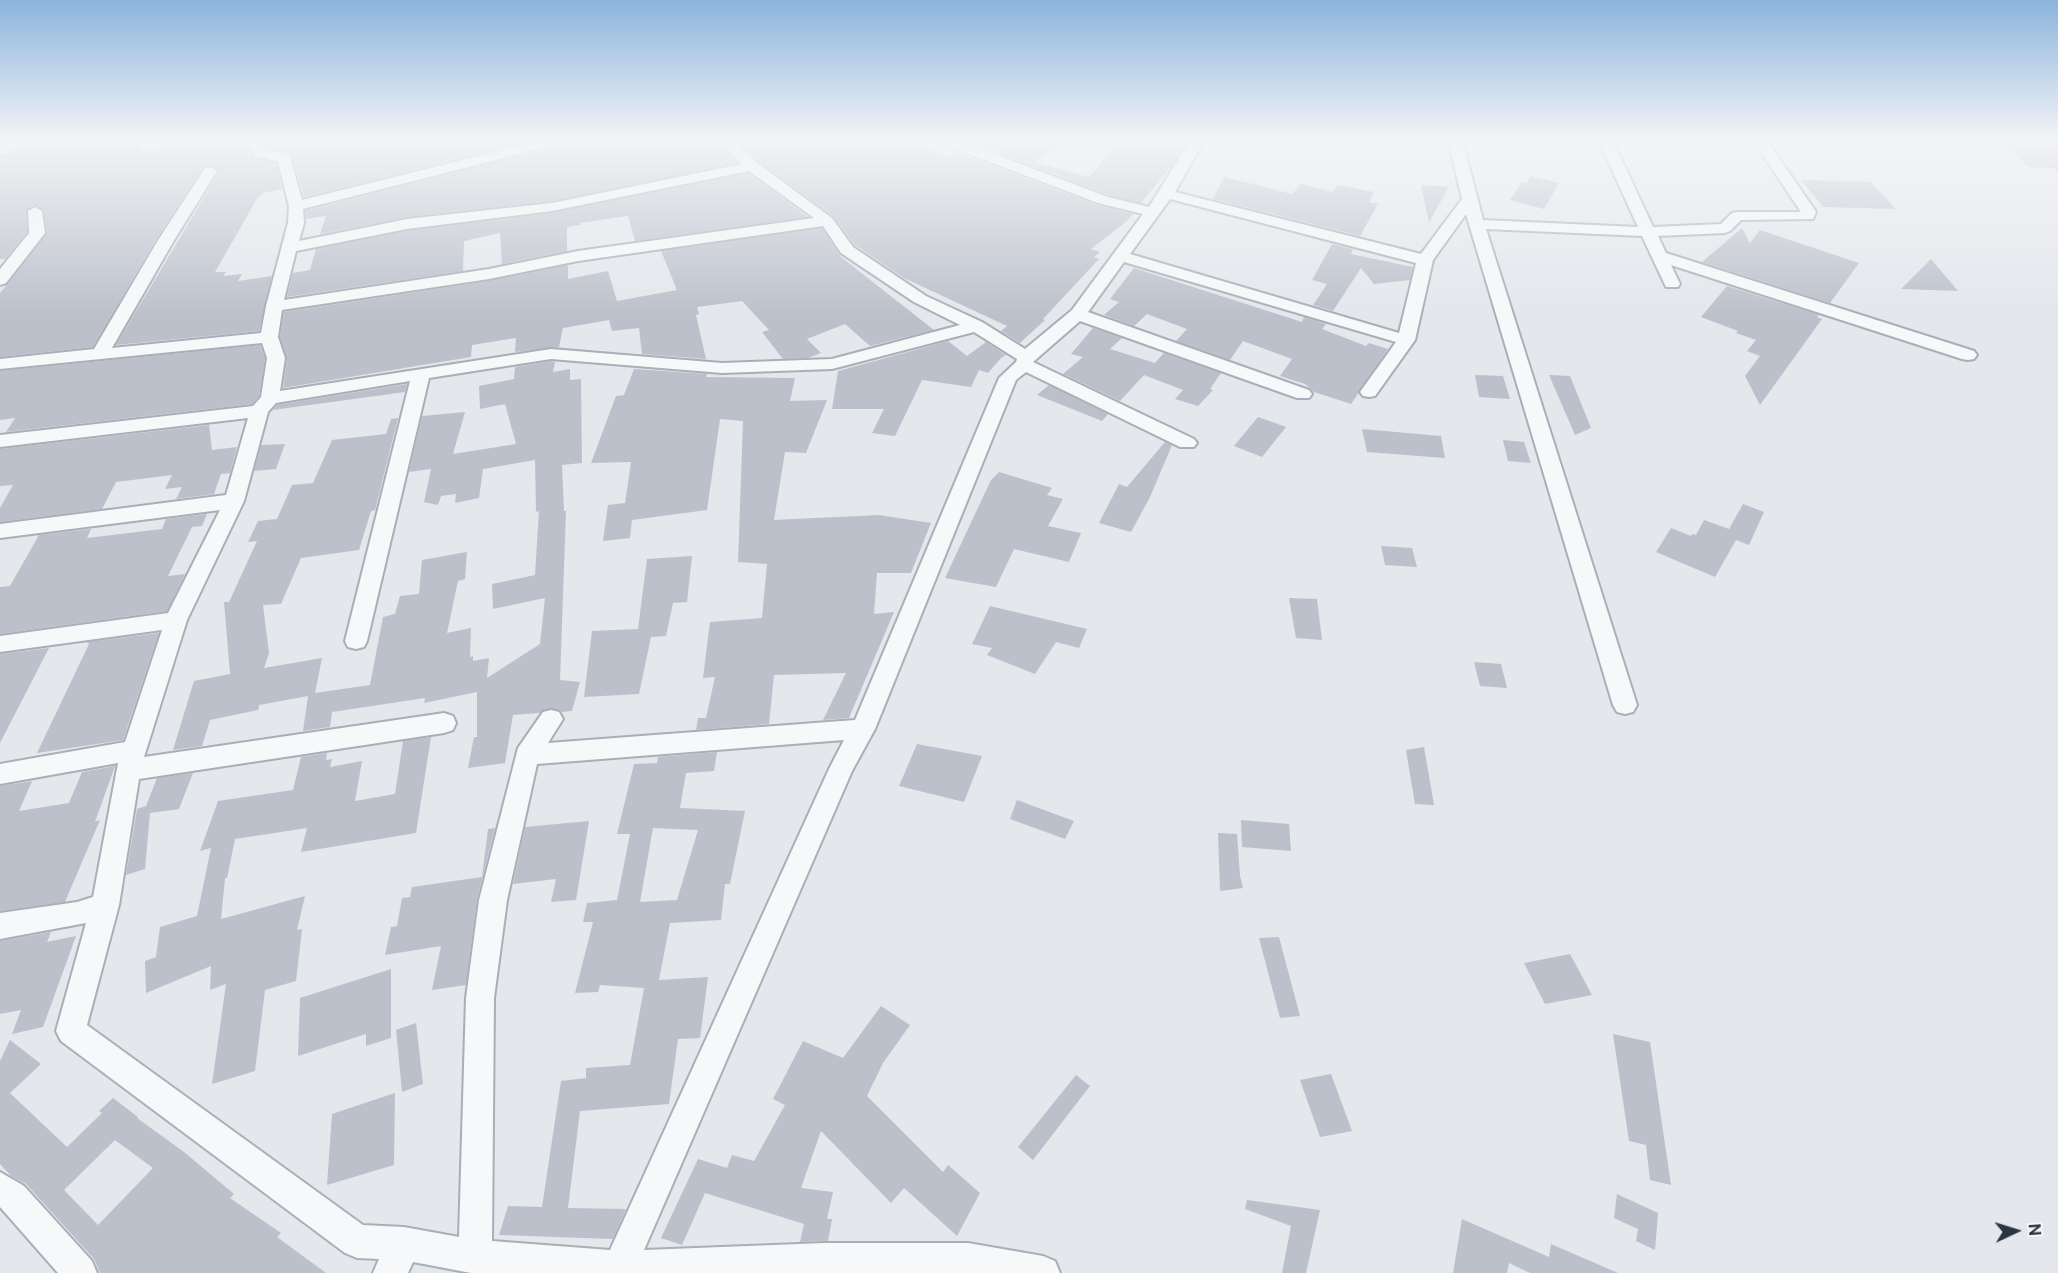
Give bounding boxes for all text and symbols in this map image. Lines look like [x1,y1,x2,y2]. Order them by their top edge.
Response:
north arrow [1986,1201,2046,1261]
text: N [2025,1223,2044,1237]

